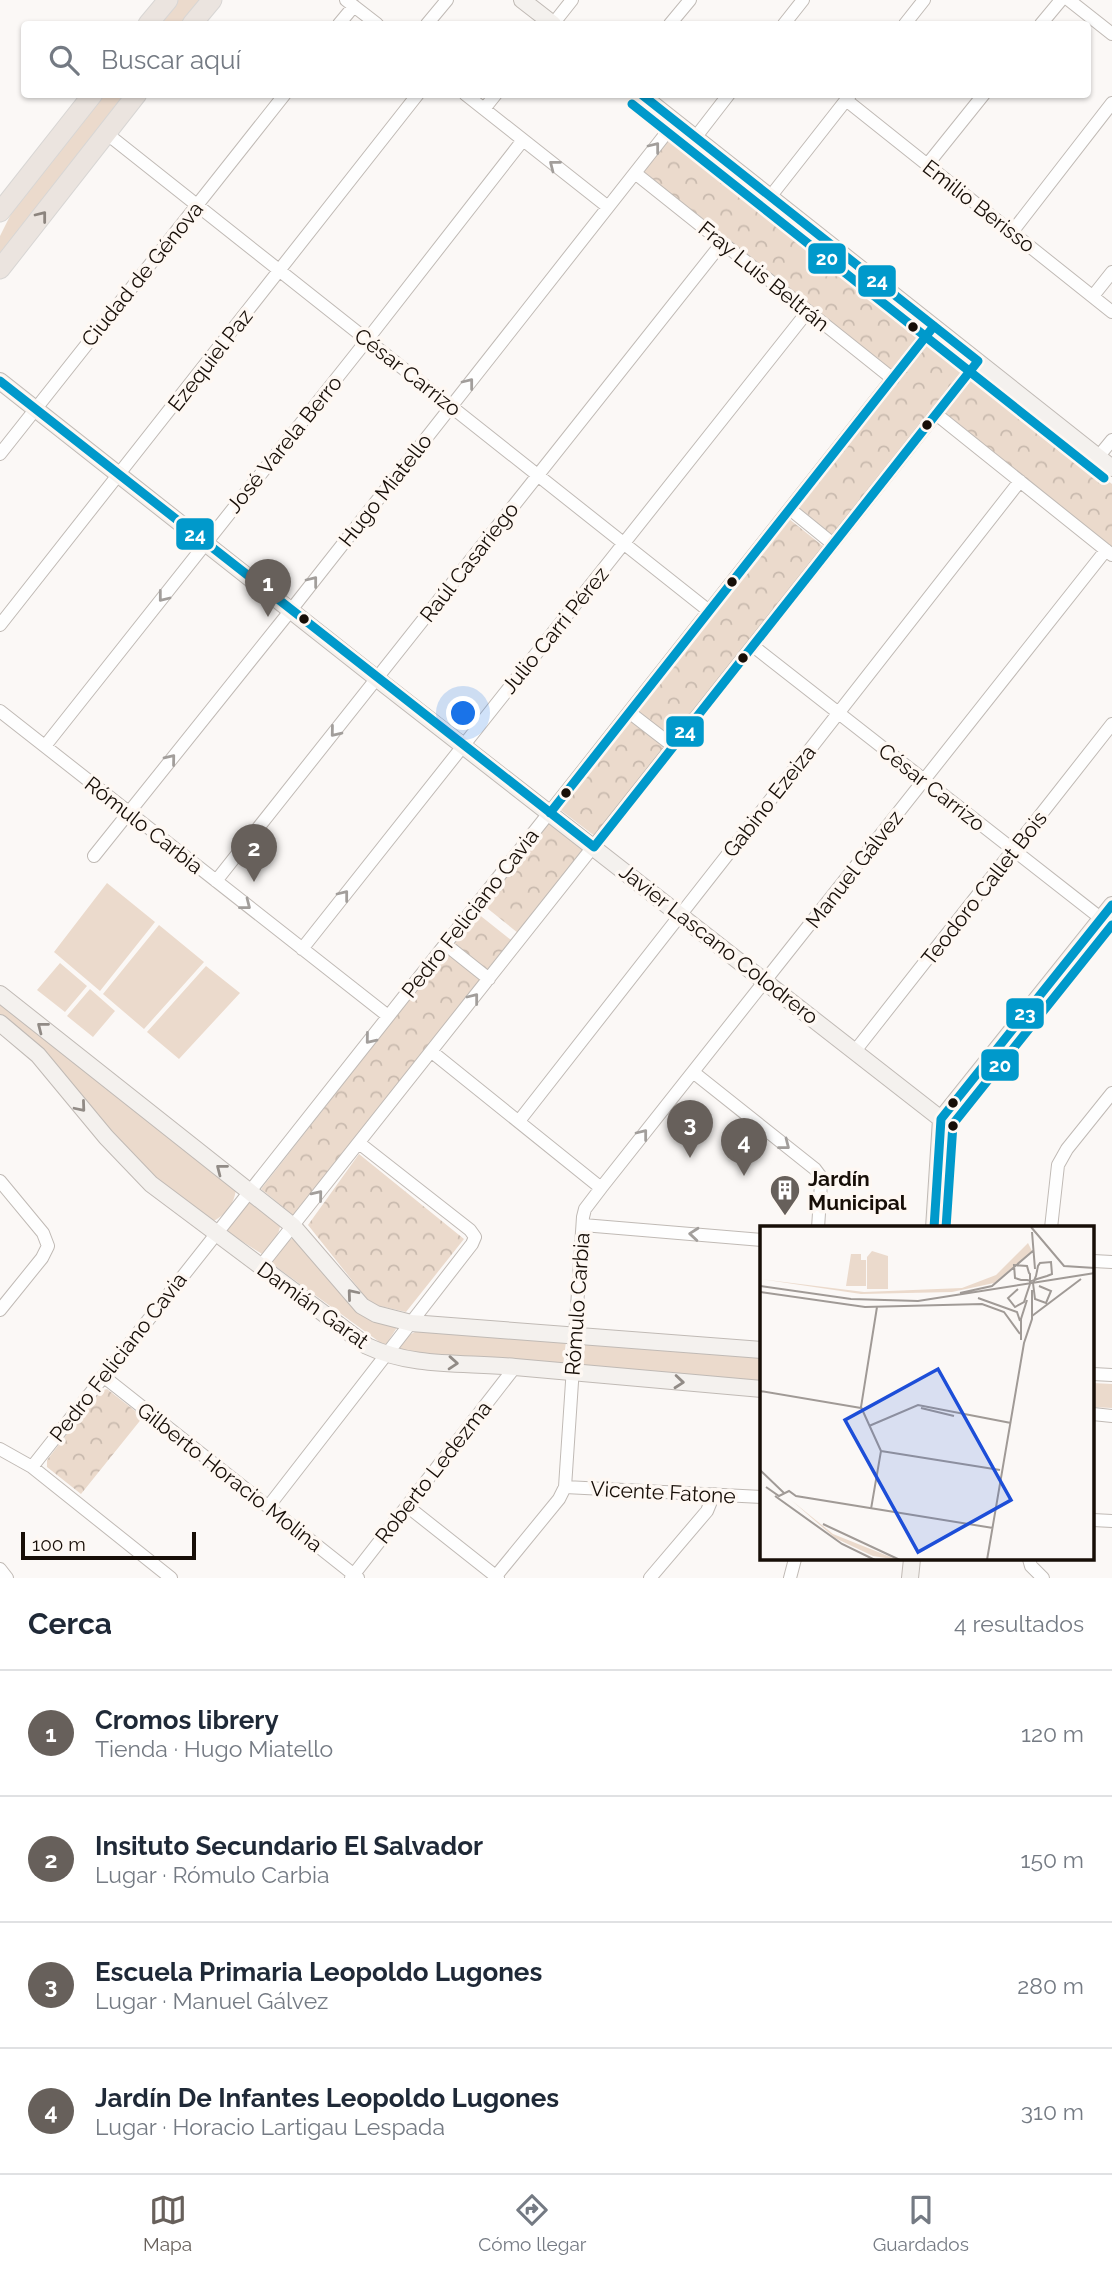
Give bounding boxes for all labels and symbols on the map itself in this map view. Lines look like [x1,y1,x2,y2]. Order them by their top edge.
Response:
one-way arrow [647,142,660,154]
street label: Emilio Berisso [918,154,1040,258]
one-way arrow [549,160,562,173]
street label: Ciudad de Génova [76,196,208,352]
one-way arrow [34,211,46,224]
street label: Fray Luis Beltrán [694,216,834,336]
line badge: 20 [807,242,847,275]
text: 20 [816,247,838,269]
line badge: 24 [857,264,897,298]
text: 24 [866,269,888,291]
street label: Ezequiel Paz [162,304,258,416]
unlabelled marker [906,320,920,334]
street label: César Carrizo [350,323,466,421]
street label: José Varela Berro [221,370,347,518]
one-way arrow [461,379,474,391]
unlabelled marker [920,418,934,432]
street label: Hugo Miatello [333,429,437,551]
street label: Raúl Casariego [414,497,524,627]
line badge: 24 [175,517,215,551]
text: 24 [184,523,206,545]
pin: 1 [245,559,291,617]
street label: Julio Carri Pérez [496,562,614,698]
unlabelled marker [725,575,739,589]
one-way arrow [305,577,318,589]
one-way arrow [159,588,171,601]
unlabelled marker [297,612,311,626]
unlabelled marker [736,651,750,665]
your location [446,696,480,730]
line badge: 24 [665,715,705,748]
text: 24 [674,720,696,742]
one-way arrow [330,725,343,737]
street label: César Carrizo [874,738,990,836]
street label: Gabino Ezeiza [717,740,821,862]
one-way arrow [163,754,176,767]
street label: Rómulo Carbia [80,771,208,879]
unlabelled marker [559,786,573,800]
street label: Manuel Gálvez [800,805,908,933]
street label: Teodoro Callet Bois [916,806,1052,970]
street label: Pedro Feliciano Cavia [396,823,544,1003]
pin: 2 [231,824,277,882]
street label: Javier Lascano Colodrero [615,859,823,1029]
one-way arrow [336,891,349,903]
one-way arrow [238,896,251,909]
one-way arrow [466,994,479,1006]
line badge: 23 [1005,997,1045,1030]
text: 23 [1014,1002,1036,1024]
one-way arrow [38,1023,50,1036]
one-way arrow [366,1030,378,1043]
line badge: 20 [980,1048,1020,1082]
text: 20 [989,1054,1011,1076]
unlabelled marker [946,1096,960,1110]
one-way arrow [73,1098,85,1111]
pin: 3 [667,1100,713,1158]
pin: 4 [721,1118,767,1176]
unlabelled marker [946,1119,960,1133]
one-way arrow [635,1130,648,1142]
one-way arrow [776,1137,789,1149]
one-way arrow [216,1164,228,1177]
place label: Jardín Municipal [808,1166,907,1215]
building icon: Jardín Municipal [768,1173,802,1217]
one-way arrow [310,1190,323,1202]
inset map [760,1226,1094,1560]
one-way arrow [688,1227,699,1242]
street label: Rómulo Carbia [560,1232,594,1376]
street label: Damián Garat [252,1256,374,1354]
street label: Pedro Feliciano Cavia [44,1267,192,1447]
one-way arrow [348,1289,360,1302]
one-way arrow [447,1355,458,1370]
one-way arrow [674,1374,685,1389]
street label: Roberto Ledezma [370,1396,496,1548]
street label: Gilberto Horacio Molina [132,1397,328,1557]
street label: Vicente Fatone [590,1476,736,1508]
scale bar [21,1529,196,1561]

